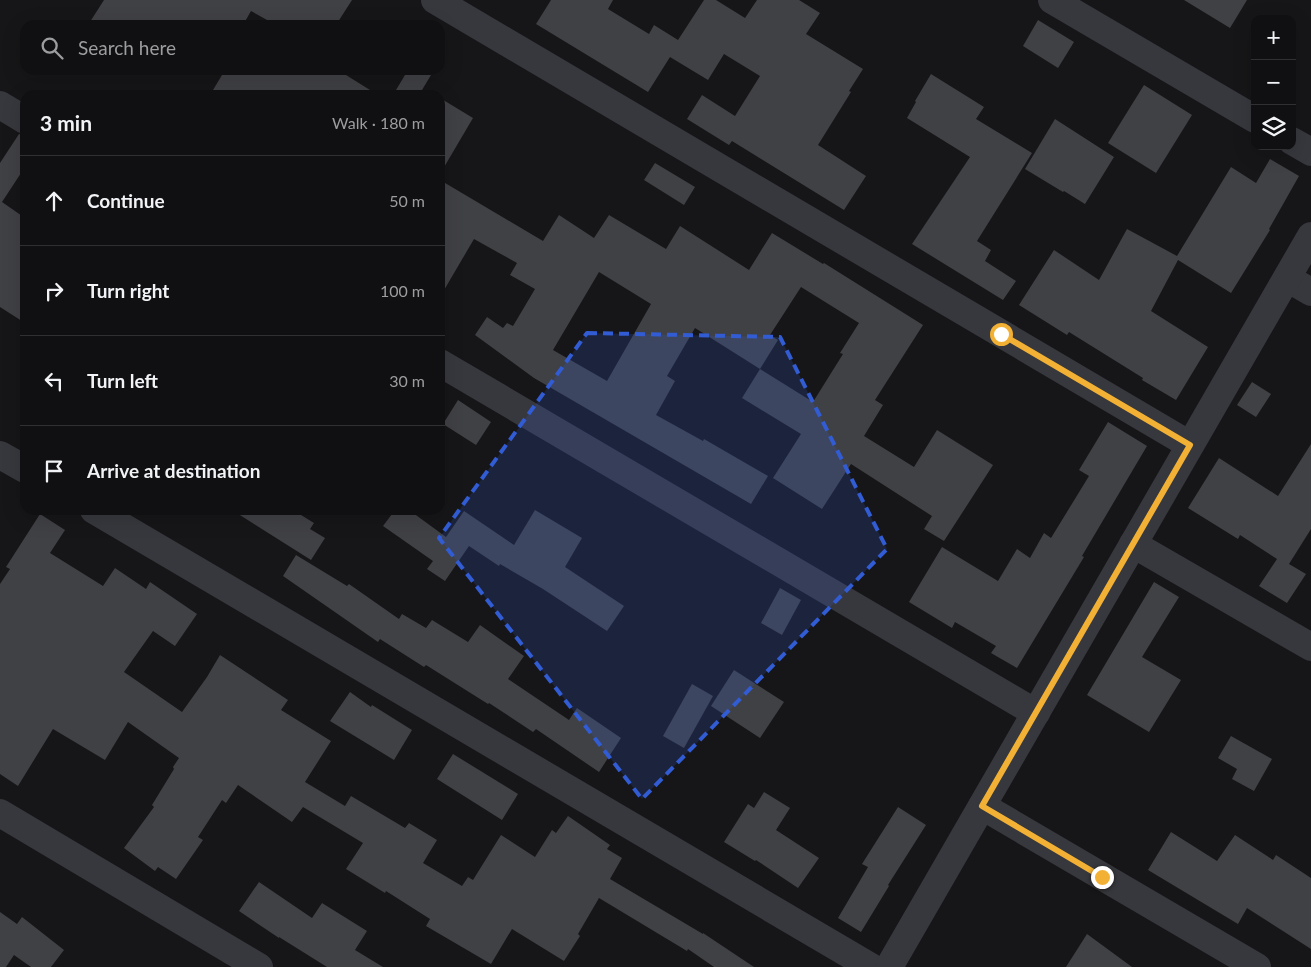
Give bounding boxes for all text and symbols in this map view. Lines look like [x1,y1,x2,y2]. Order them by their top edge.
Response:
map controls [1251,15,1296,150]
button: + [1251,15,1296,60]
search box [20,20,445,75]
icon: search [38,34,66,62]
text: Search here [78,36,176,59]
button: − [1251,60,1296,105]
button: layers [1251,105,1296,150]
text: 3 min [40,110,92,135]
text: Walk · 180 m [332,113,425,132]
icon: ahead [40,187,68,215]
text: Continue [87,189,165,212]
text: 50 m [389,191,425,210]
icon: right [40,277,68,305]
text: Turn right [87,279,169,302]
text: 100 m [380,281,425,300]
route start [990,323,1013,346]
icon: left [40,367,68,395]
text: Turn left [87,369,158,392]
text: 30 m [389,371,425,390]
icon: arrive [40,457,68,485]
text: Arrive at destination [87,459,260,482]
route end [1091,866,1114,889]

